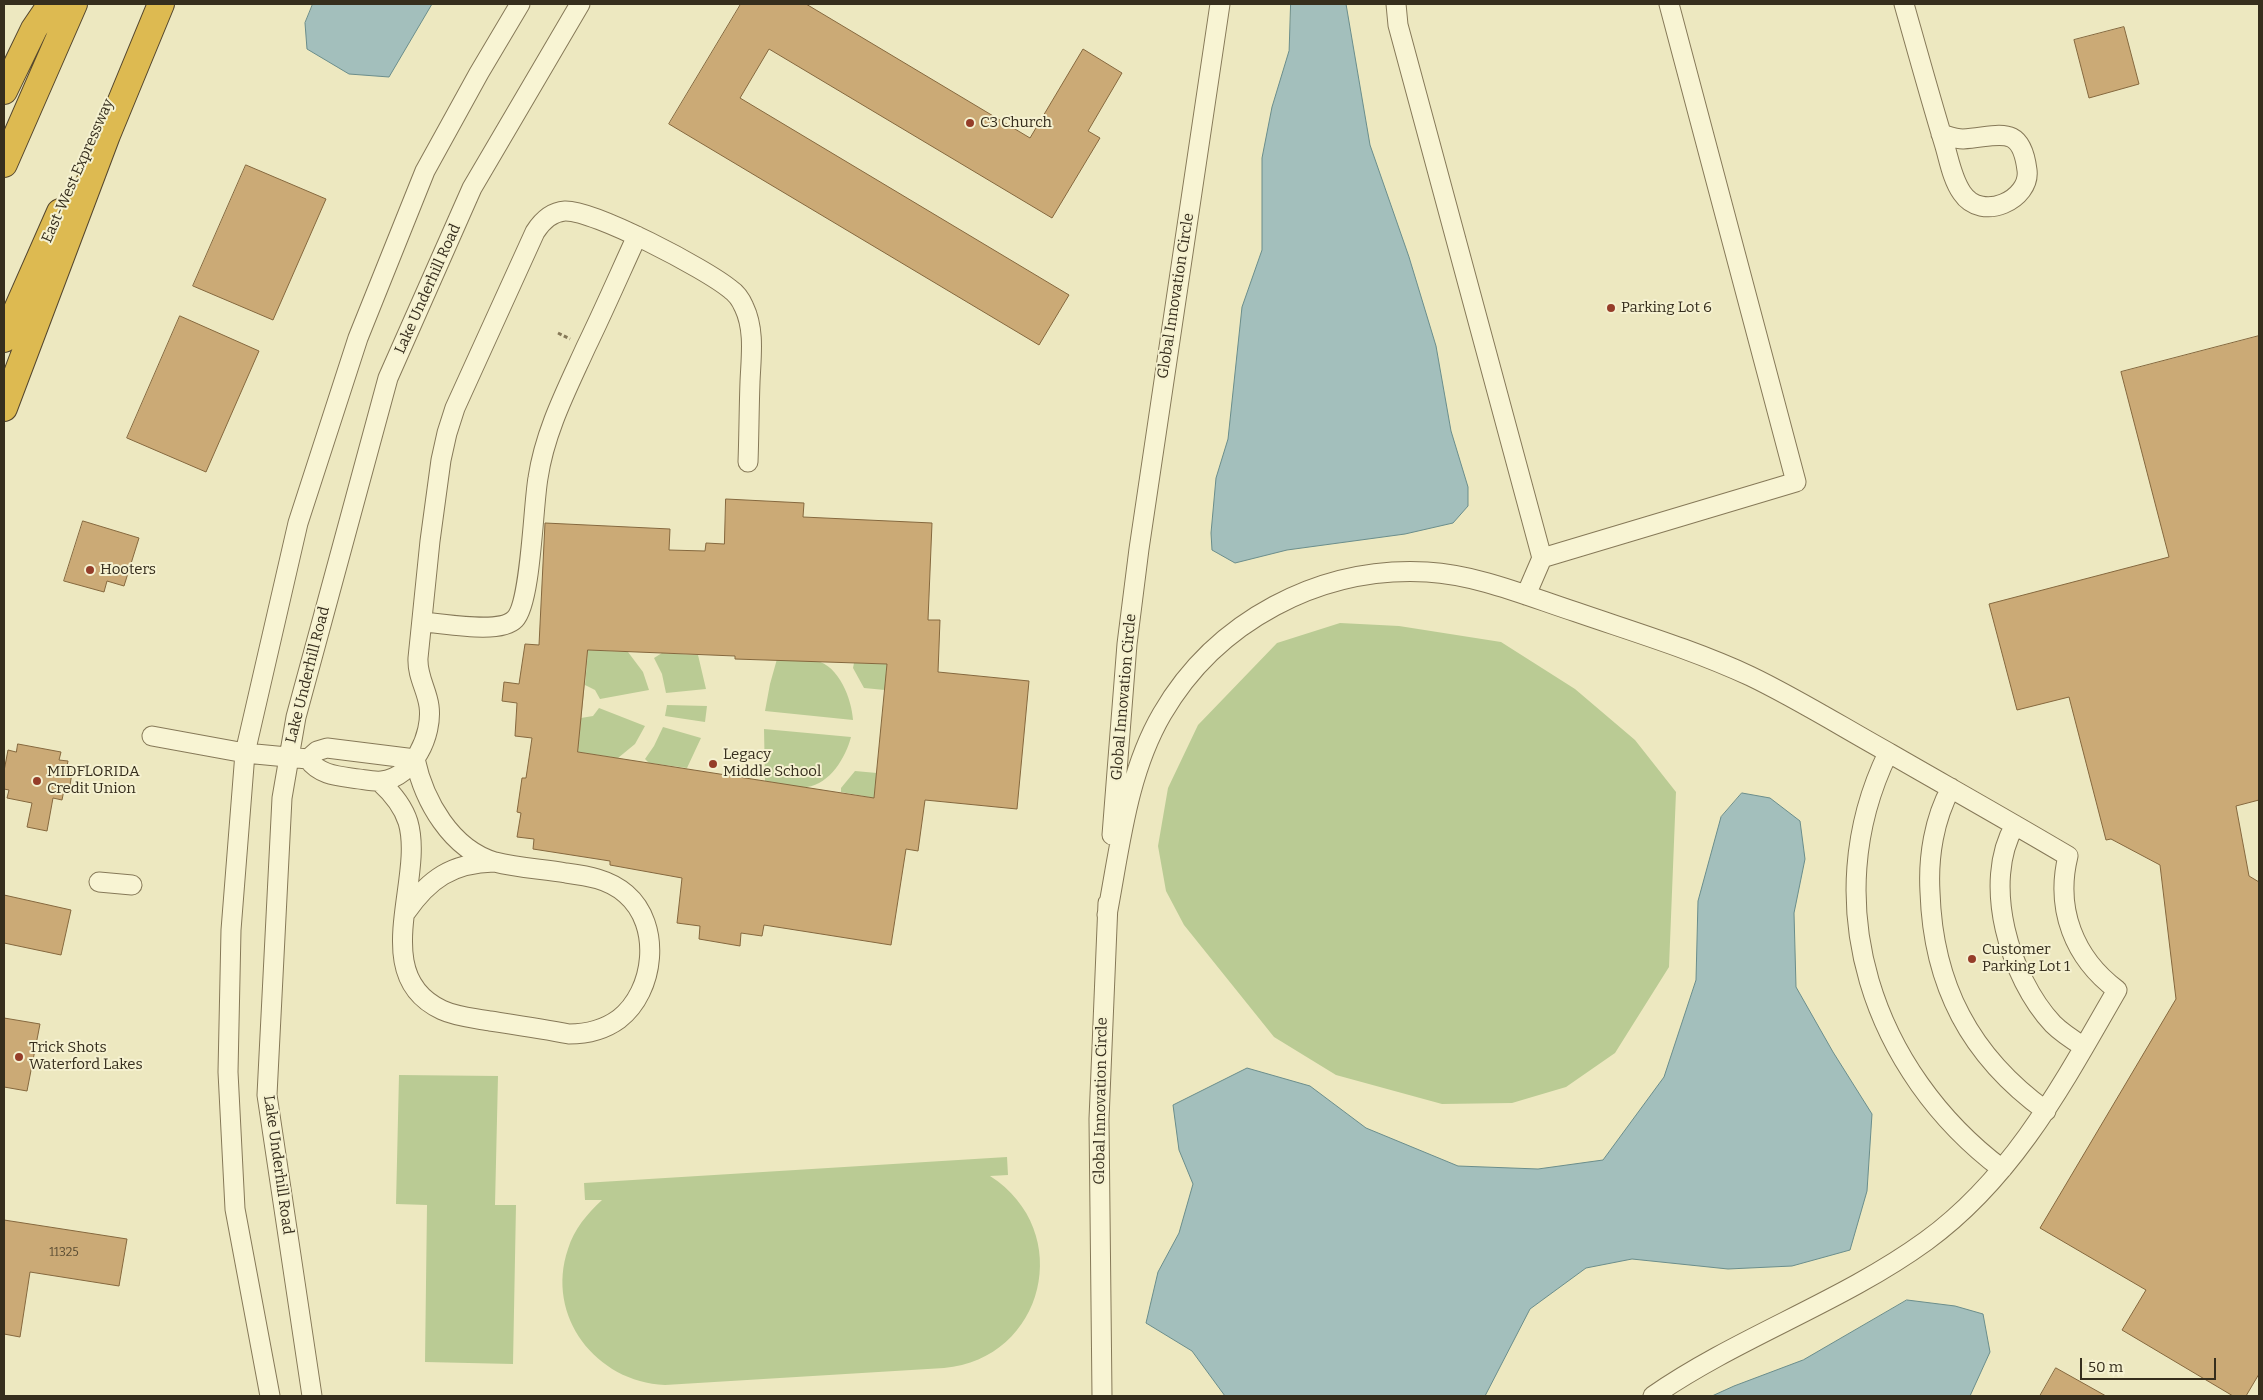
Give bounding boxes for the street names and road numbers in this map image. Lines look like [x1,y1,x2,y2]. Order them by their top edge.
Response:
street label: East-West Expressway [38,96,118,246]
street label: Global Innovation Circle [1154,212,1198,380]
street label: Lake Underhill Road [391,221,465,357]
street label: Lake Underhill Road [282,605,334,745]
street label: Global Innovation Circle [1108,613,1140,781]
street label: Global Innovation Circle [1091,1017,1111,1185]
street label: Lake Underhill Road [259,1094,297,1236]

